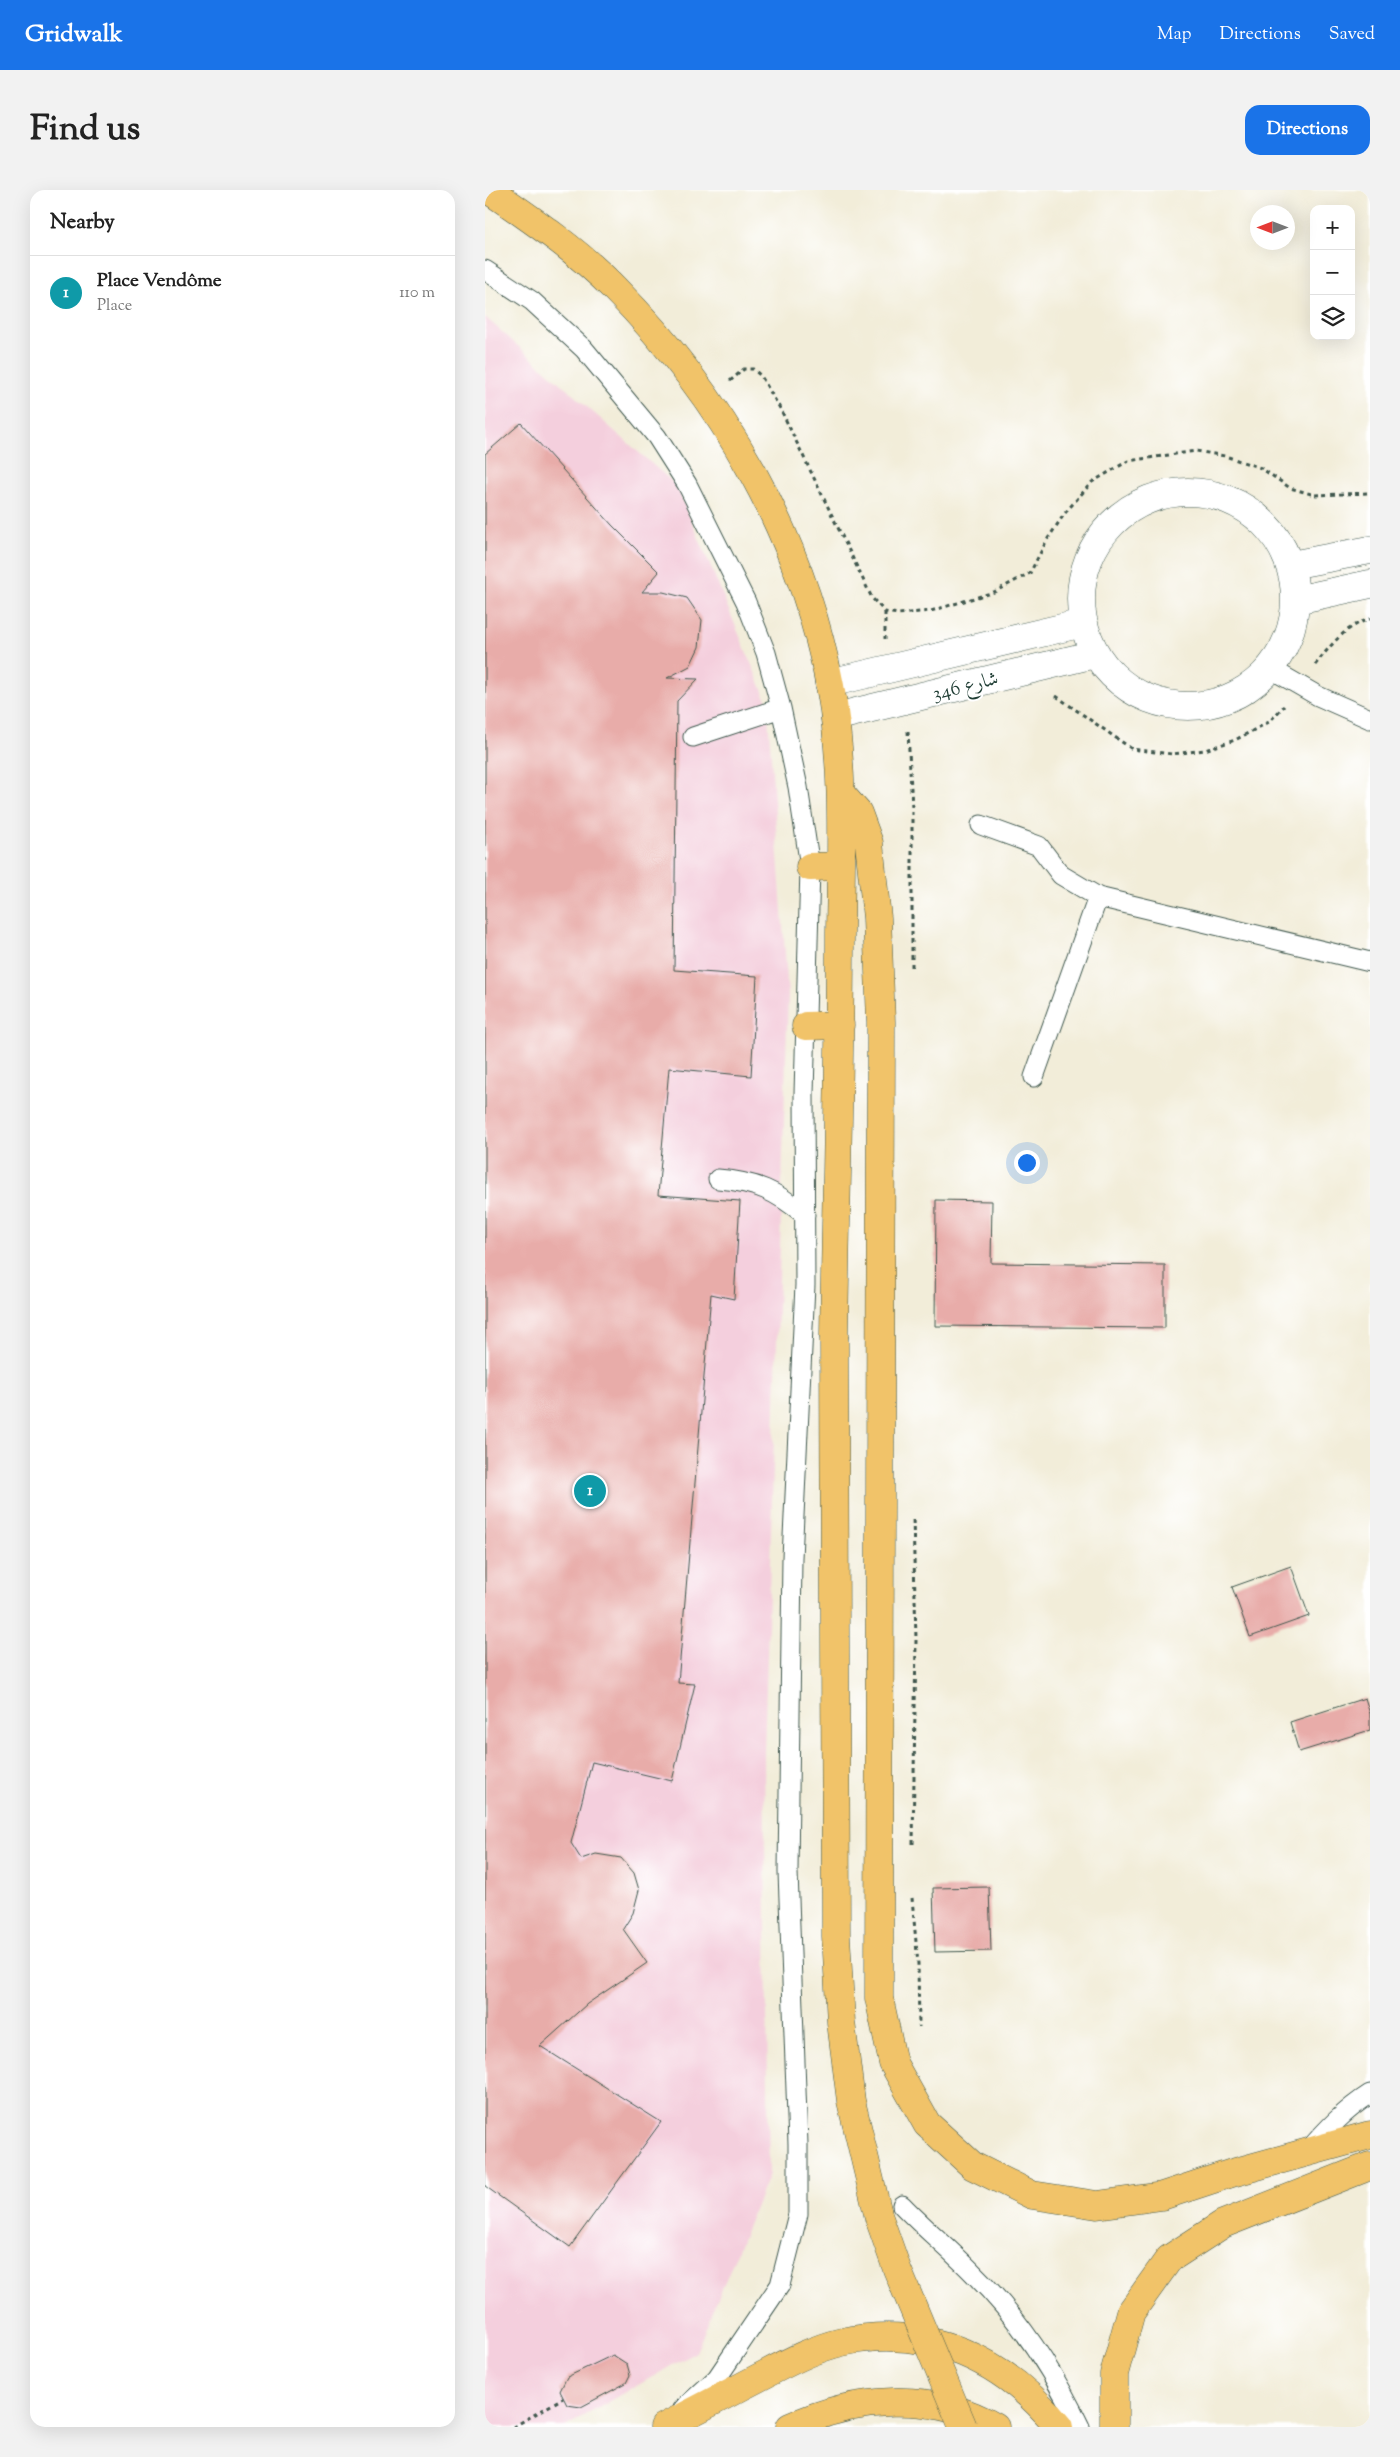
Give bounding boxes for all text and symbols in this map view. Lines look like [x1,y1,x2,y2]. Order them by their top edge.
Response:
text: Gridwalk [25,18,123,52]
text: Map [1157,22,1192,48]
text: Directions [1220,22,1301,48]
text: Saved [1329,22,1375,48]
text: Find us [30,105,140,156]
button: Directions [1245,105,1370,155]
north arrow [1250,205,1295,250]
map controls [1310,205,1355,340]
button: + [1310,205,1355,250]
text: Nearby [50,208,115,238]
button: − [1310,250,1355,295]
text: Place Vendôme [97,268,222,295]
text: 1 [63,282,69,305]
text: 110 m [399,282,435,305]
text: Place [97,295,132,318]
button: layers [1310,295,1355,340]
street label: شارع 346 [930,665,1002,711]
your location [1014,1150,1040,1176]
pin: 1 [574,1472,606,1510]

